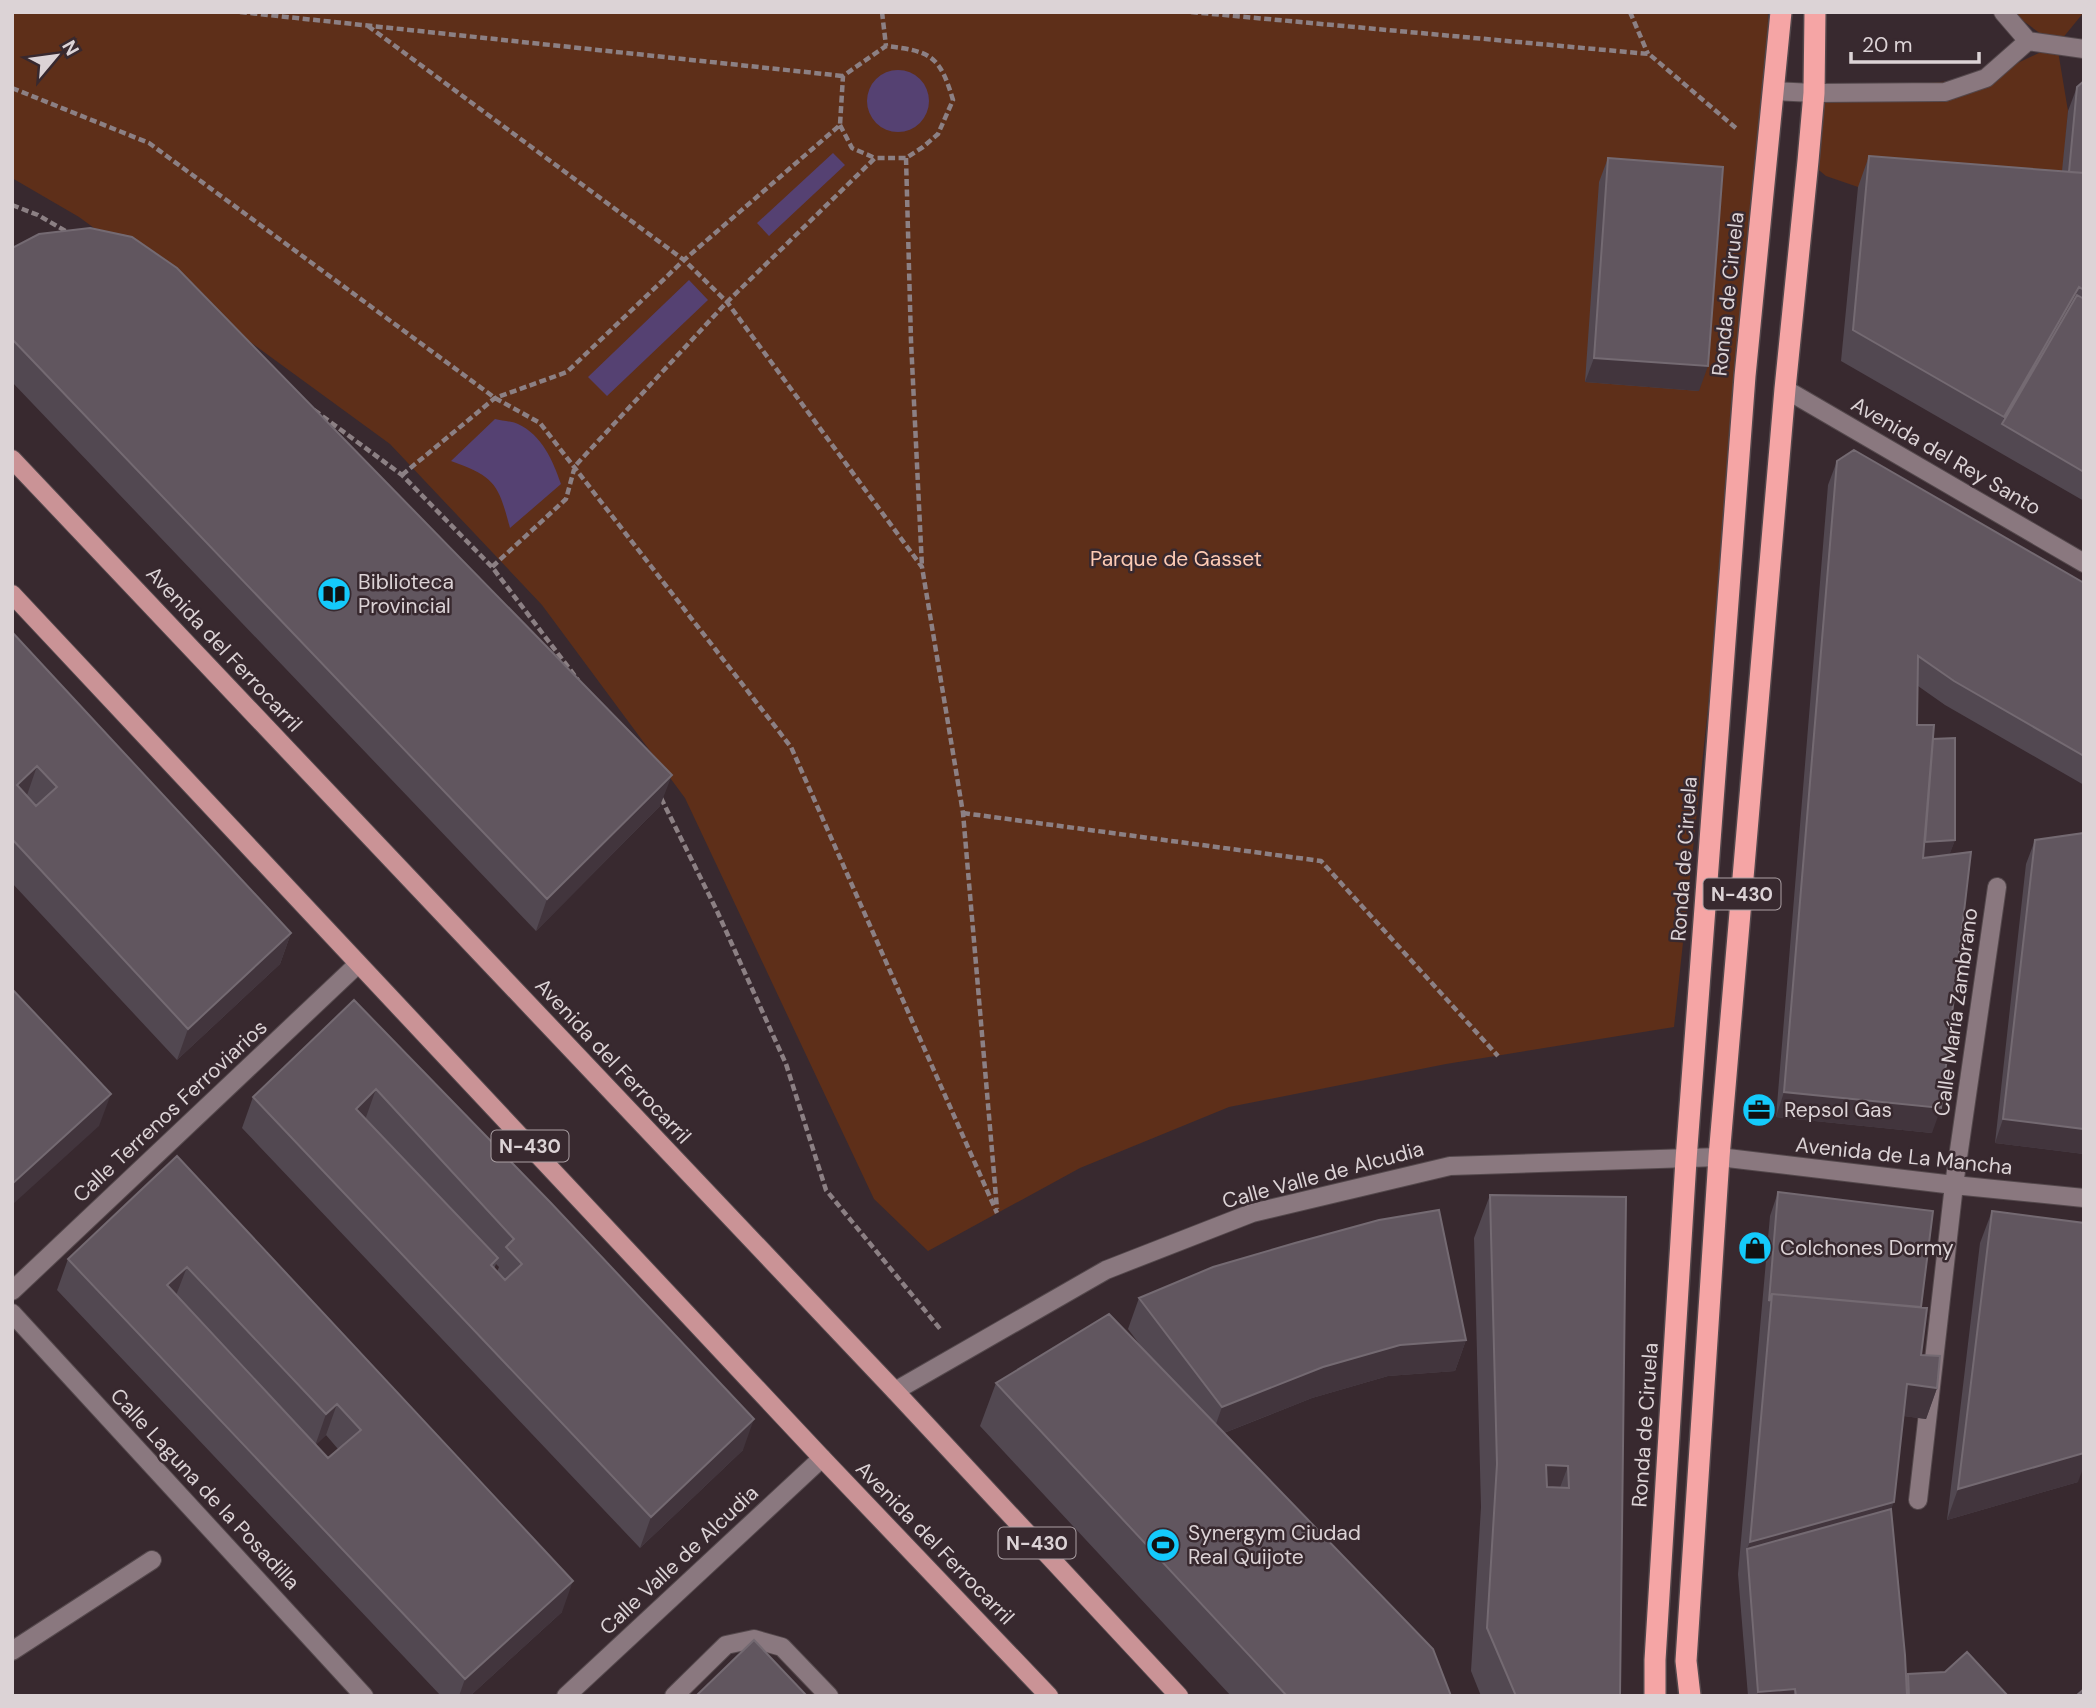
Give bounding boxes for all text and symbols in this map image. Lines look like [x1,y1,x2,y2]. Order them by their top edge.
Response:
north arrow [21,21,91,91]
scale bar [1851,21,1979,65]
text: 20 m [1862,31,1913,59]
text: N [56,36,85,60]
street label: Ronda de Ciruela [1705,210,1751,378]
street label: Avenida del Rey Santo [1846,390,2046,522]
park label: Parque de Gasset [1090,545,1262,573]
street label: Avenida del Ferrocarril [140,560,308,738]
place label: Biblioteca Provincial [358,568,454,620]
library icon: Biblioteca Provincial [315,575,353,613]
street label: Ronda de Ciruela [1664,776,1704,942]
road number: N-430 [1704,878,1780,909]
street label: Calle María Zambrano [1928,906,1984,1118]
street label: Avenida del Ferrocarril [529,972,697,1150]
street label: Calle Terrenos Ferroviarios [67,1013,273,1209]
office icon: Repsol Gas [1740,1091,1778,1129]
place label: Repsol Gas [1784,1096,1892,1124]
road number: N-430 [491,1130,568,1162]
street label: Avenida de La Mancha [1794,1131,2014,1181]
street label: Calle Valle de Alcudia [1219,1135,1427,1215]
shop icon: Colchones Dormy [1736,1229,1774,1267]
place label: Colchones Dormy [1780,1234,1954,1262]
street label: Ronda de Ciruela [1625,1342,1665,1508]
street label: Calle Laguna de la Posadilla [104,1382,306,1596]
street label: Avenida del Ferrocarril [850,1455,1020,1631]
street label: Calle Valle de Alcudia [594,1479,764,1641]
place label: Synergym Ciudad Real Quijote [1188,1519,1361,1571]
sports icon: Synergym Ciudad Real Quijote [1144,1526,1182,1564]
road number: N-430 [998,1527,1076,1558]

